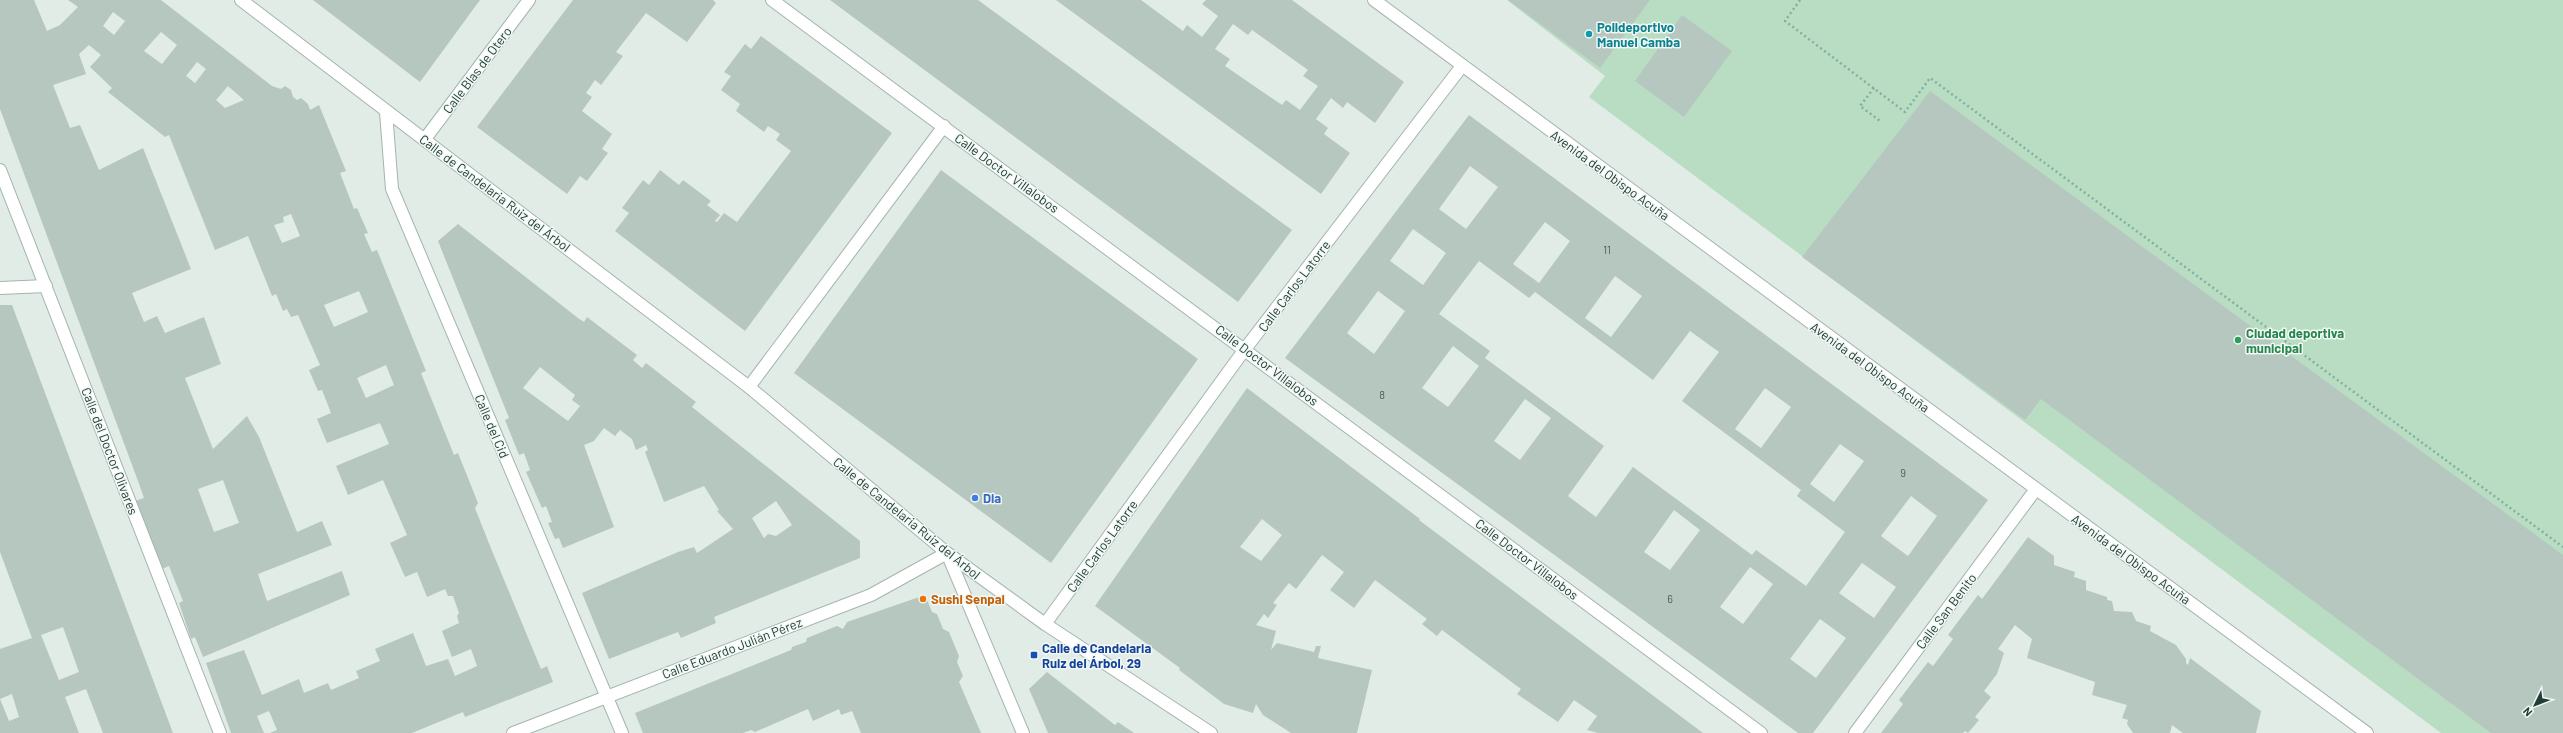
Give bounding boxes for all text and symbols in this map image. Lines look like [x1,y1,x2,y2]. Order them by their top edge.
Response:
place label: Polideportivo Manuel Camba [1597,19,1680,50]
street label: Calle Blas de Otero [439,23,515,117]
marker: Polideportivo Manuel Camba [1584,29,1594,39]
street label: Avenida del Obispo Acuña [1547,126,1673,224]
street label: Calle Doctor Villalobos [952,130,1062,216]
street label: Calle de Candelaria Ruiz del Árbol [416,131,574,255]
street label: Calle Carlos Latorre [1255,237,1334,335]
house number: 11 [1603,243,1611,256]
street label: Avenida del Obispo Acuña [1807,318,1933,416]
street label: Calle Doctor Villalobos [1212,321,1322,409]
place label: Ciudad deportiva municipal [2246,325,2344,356]
marker: Ciudad deportiva municipal [2233,335,2243,345]
street label: Calle del Doctor Olivares [78,385,142,517]
house number: 8 [1379,388,1385,401]
street label: Calle del Cid [471,392,513,460]
street label: Calle de Candelaria Ruiz del Árbol [830,454,984,582]
house number: 9 [1900,466,1906,479]
place label: Dia [983,490,1001,506]
marker: Dia [970,493,980,503]
street label: Calle Carlos Latorre [1063,497,1141,595]
street label: Avenida del Obispo Acuña [2068,510,2194,608]
street label: Calle Doctor Villalobos [1472,515,1582,603]
street label: Calle San Benito [1912,570,1980,652]
place label: Sushi Senpai [931,591,1005,607]
house number: 6 [1667,592,1673,605]
marker: Sushi Senpai [918,594,928,604]
street label: Calle Eduardo Julián Pérez [660,614,805,682]
place label: Calle de Candelaria Ruiz del Árbol, 29 [1042,640,1151,671]
marker: Calle de Candelaria Ruiz del Árbol, 29 [1029,650,1039,660]
north arrow [2515,685,2555,725]
text: N [2520,705,2535,719]

